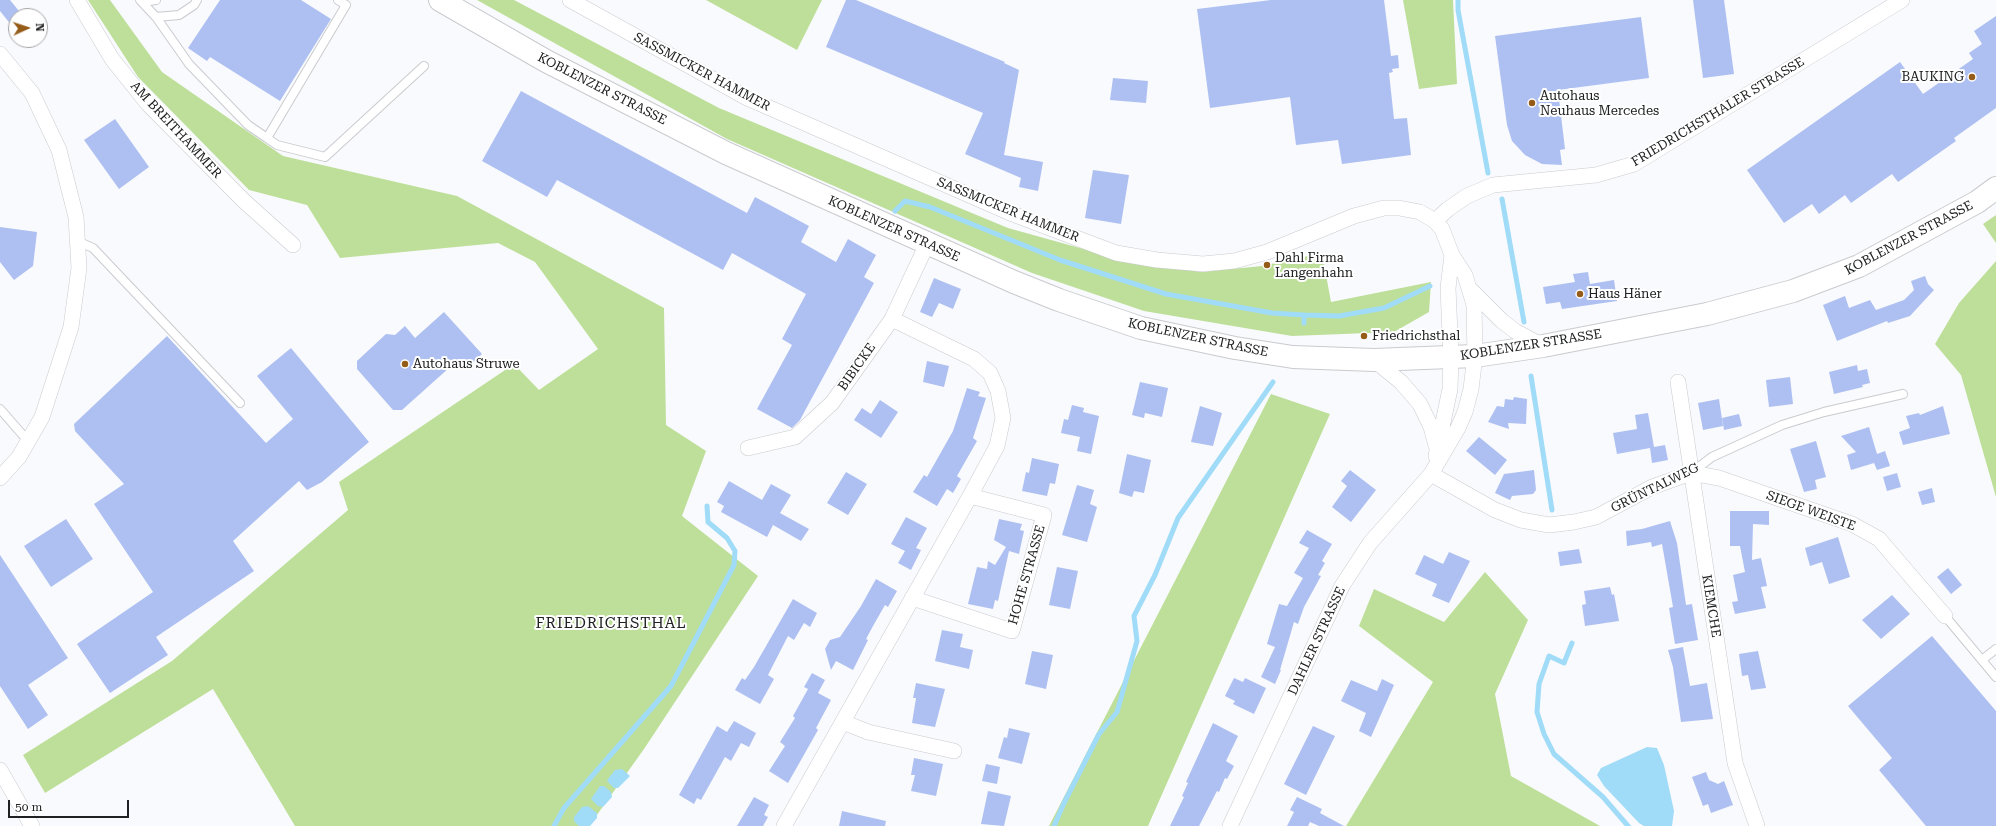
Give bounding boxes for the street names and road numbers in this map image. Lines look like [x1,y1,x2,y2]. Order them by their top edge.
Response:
street label: SASSMICKER HAMMER [631,29,773,115]
street label: KOBLENZER STRASSE [535,50,669,128]
street label: FRIEDRICHSTHALER STRASSE [1629,54,1807,170]
street label: AM BREITHAMMER [127,78,225,182]
street label: SASSMICKER HAMMER [935,174,1081,246]
street label: KOBLENZER STRASSE [826,193,962,265]
street label: KOBLENZER STRASSE [1842,198,1976,278]
street label: KOBLENZER STRASSE [1127,316,1269,360]
street label: KOBLENZER STRASSE [1459,326,1603,364]
street label: BIBICKE [835,340,879,394]
street label: GRÜNTALWEG [1608,460,1702,516]
street label: SIEGE WEISTE [1764,488,1858,534]
street label: HOHE STRASSE [1005,523,1049,627]
street label: KIEMCHE [1698,573,1724,639]
street label: DAHLER STRASSE [1285,584,1349,698]

